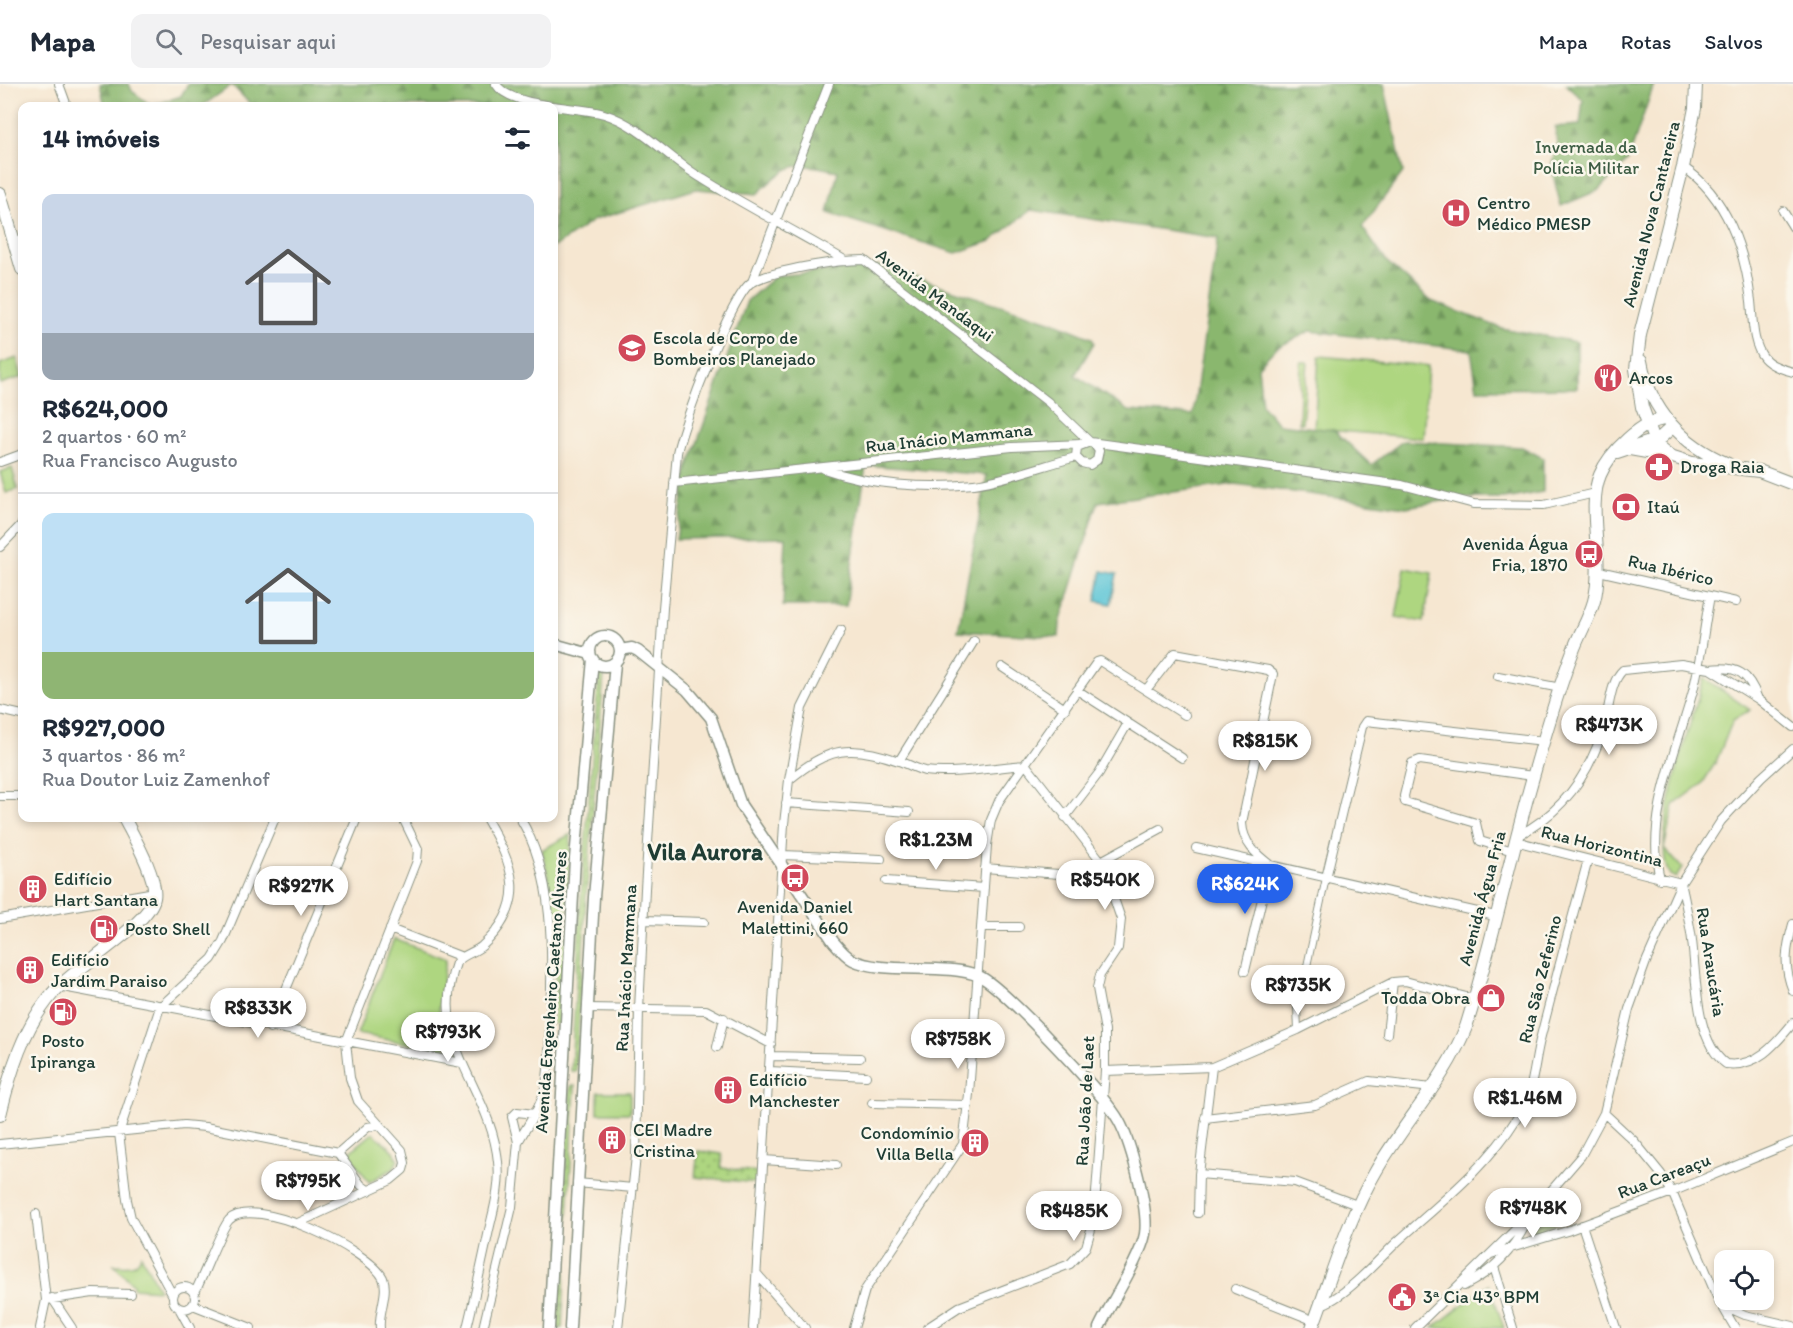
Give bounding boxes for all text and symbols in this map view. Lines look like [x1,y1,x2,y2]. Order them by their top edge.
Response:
search box [131,14,551,68]
text: Mapa [30,24,95,58]
icon: search [152,25,185,58]
text: Pesquisar aqui [200,28,336,55]
text: Mapa [1539,29,1588,54]
text: Rotas [1621,29,1671,54]
text: Salvos [1704,29,1763,54]
street label: Avenida Nova Cantareira [1617,118,1685,309]
text: 14 imóveis [42,122,160,154]
icon: filters [501,122,534,155]
park label: Invernada da Polícia Militar [1533,136,1639,179]
place label: Centro Médico PMESP [1477,192,1591,235]
hospital icon: Centro Médico PMESP [1440,197,1472,229]
icon: home [234,233,342,341]
street label: Avenida Mandaqui [872,244,998,346]
place label: Escola de Corpo de Bombeiros Planejado [653,327,816,370]
school or university icon: Escola de Corpo de Bombeiros Planejado [616,332,648,364]
restaurant icon: Arcos [1592,362,1624,394]
place label: Arcos [1629,367,1673,389]
text: R$624,000 [42,392,168,424]
street label: Rua Inácio Mammana [864,418,1034,458]
text: 2 quartos · 60 m² [42,424,187,448]
text: Rua Francisco Augusto [42,448,238,472]
pharmacy icon: Droga Raia [1643,451,1675,483]
place label: Droga Raia [1680,456,1764,478]
bank icon: Itaú [1610,491,1642,523]
place label: Itaú [1647,496,1680,518]
place label: Avenida Água Fria, 1870 [1463,533,1568,576]
bus stop icon: Avenida Água Fria, 1870 [1573,538,1605,570]
street label: Rua Ibérico [1626,549,1716,591]
icon: home [234,552,342,660]
pin: R$473K [1560,705,1658,756]
text: R$927,000 [42,711,165,743]
text: R$473K [1575,712,1643,736]
pin: R$815K [1216,721,1314,772]
text: R$815K [1232,728,1298,752]
text: 3 quartos · 86 m² [42,743,186,767]
text: Rua Doutor Luiz Zamenhof [42,767,270,791]
pin: R$1.23M [881,820,991,871]
street label: Rua Horizontina [1539,820,1666,872]
text: R$1.23M [899,827,973,851]
street label: Avenida Água Fria [1453,827,1511,968]
district label: Vila Aurora [647,837,763,866]
street label: Avenida Engenheiro Caetano Alvares [530,850,572,1134]
pin: R$540K [1056,860,1154,911]
bus stop icon: Avenida Daniel Malettini, 660 [779,862,811,894]
pin: R$624K [1196,864,1294,915]
pin: R$927K [252,866,350,917]
text: R$540K [1070,867,1140,891]
place label: Edifício Hart Santana [54,868,159,911]
text: R$624K [1211,871,1279,895]
building icon: Edifício Hart Santana [17,873,49,905]
text: R$927K [268,873,334,897]
street label: Rua Inácio Mammana [611,883,641,1052]
place label: Avenida Daniel Malettini, 660 [737,896,853,939]
street label: Rua Araucária [1692,906,1731,1019]
fuel station icon: Posto Shell [88,913,120,945]
street label: Rua São Zeferino [1513,913,1567,1045]
place label: Posto Shell [125,918,210,940]
place label: Edifício Jardim Paraiso [51,949,167,992]
building icon: Edifício Jardim Paraiso [14,954,46,986]
pin: R$735K [1249,965,1347,1016]
text: R$735K [1265,972,1331,996]
shop icon: Todda Obra [1475,982,1507,1014]
place label: Todda Obra [1381,987,1471,1009]
pin: R$833K [209,988,307,1039]
text: R$833K [224,995,292,1019]
fuel station icon: Posto Ipiranga [47,996,79,1028]
pin: R$793K [399,1012,497,1063]
text: R$793K [415,1019,481,1043]
pin: R$758K [909,1019,1007,1070]
text: R$758K [925,1026,991,1050]
place label: Posto Ipiranga [30,1030,96,1073]
street label: Rua João de Laet [1071,1035,1099,1167]
place label: Edifício Manchester [749,1069,840,1112]
building icon: Edifício Manchester [712,1074,744,1106]
pin: R$1.46M [1470,1078,1580,1129]
text: R$1.46M [1487,1085,1563,1109]
place label: CEI Madre Cristina [633,1119,712,1162]
place label: Condomínio Villa Bella [861,1122,955,1165]
building icon: CEI Madre Cristina [596,1124,628,1156]
building icon: Condomínio Villa Bella [959,1127,991,1159]
street label: Rua Careaçu [1614,1148,1714,1204]
pin: R$795K [259,1161,357,1212]
text: R$795K [275,1168,341,1192]
pin: R$748K [1484,1188,1582,1239]
pin: R$485K [1025,1191,1123,1242]
text: R$748K [1499,1195,1567,1219]
text: R$485K [1040,1198,1108,1222]
map controls [1714,1250,1774,1310]
button: locate [1714,1250,1774,1310]
public building icon: 3ª Cia 43º BPM [1386,1281,1418,1313]
place label: 3ª Cia 43º BPM [1423,1286,1540,1308]

